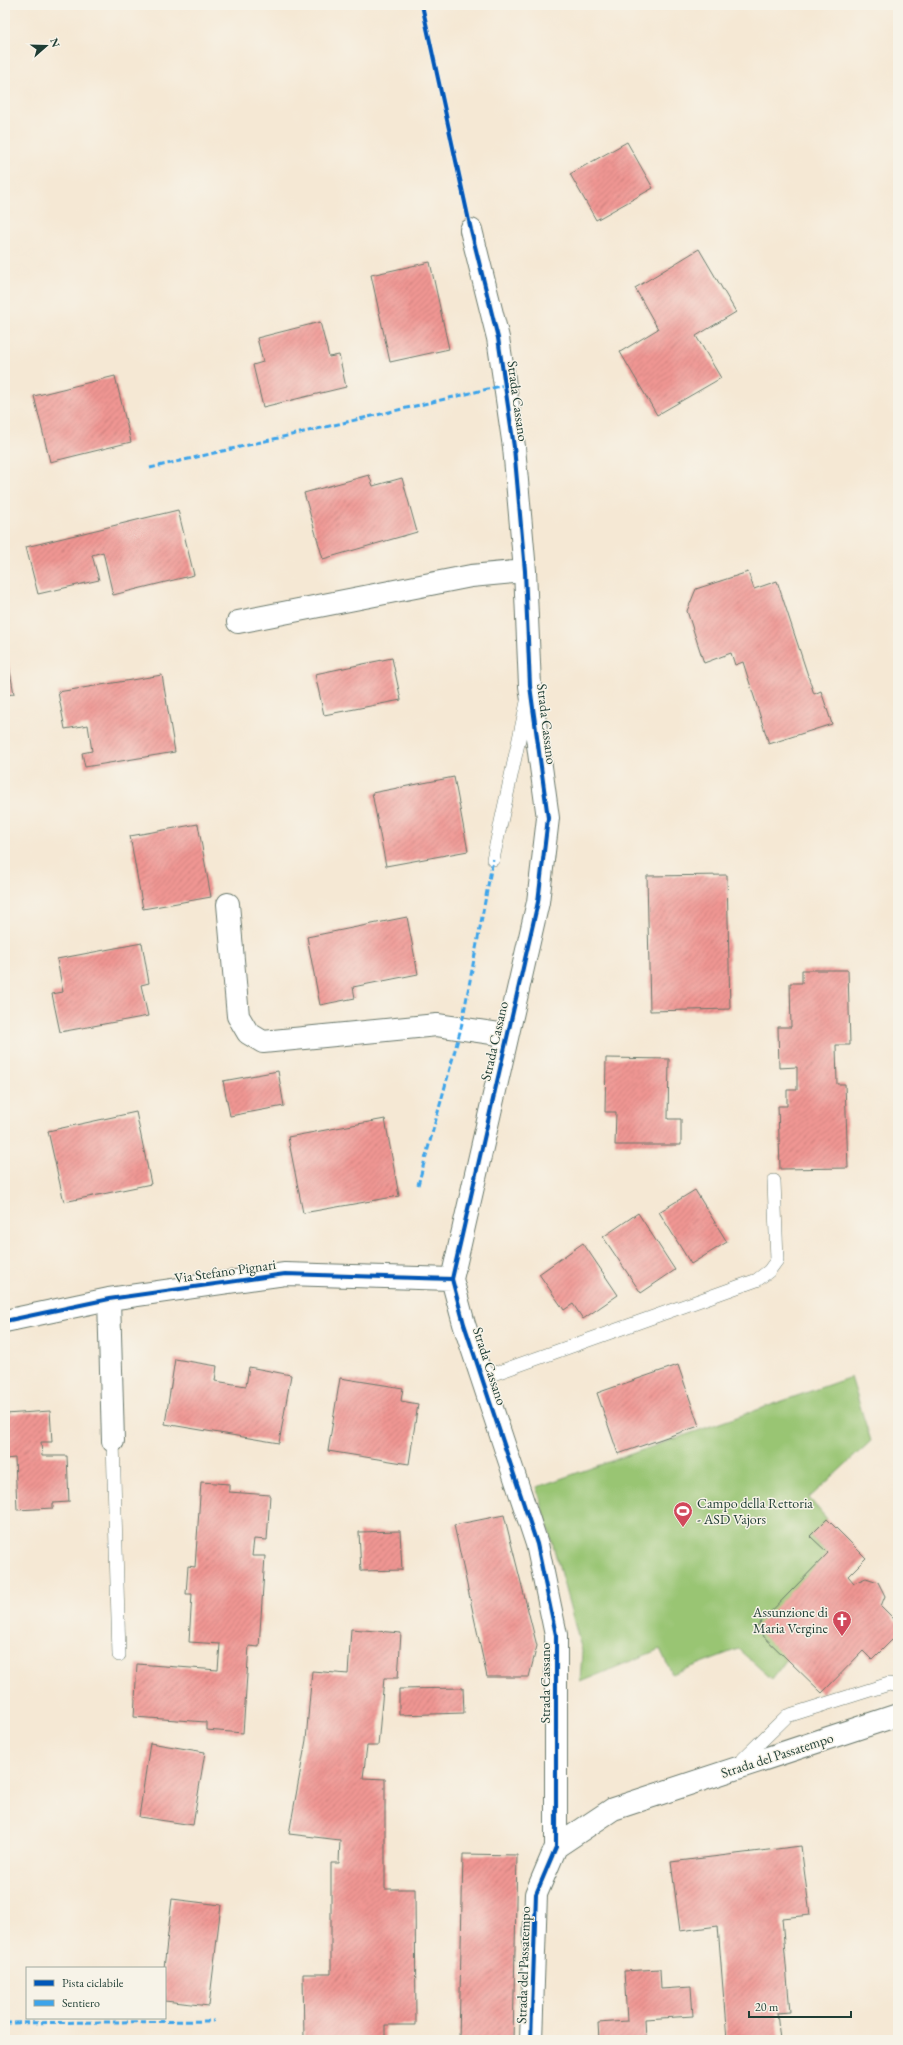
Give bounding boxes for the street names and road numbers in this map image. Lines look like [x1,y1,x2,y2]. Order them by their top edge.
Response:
street label: Strada Cassano [503,360,533,442]
street label: Strada Cassano [533,683,561,765]
street label: Strada Cassano [476,999,512,1083]
street label: Via Stefano Pignari [173,1255,278,1287]
street label: Strada Cassano [469,1325,511,1407]
street label: Strada Cassano [536,1642,554,1724]
street label: Strada del Passatempo [718,1728,836,1782]
street label: Strada del Passatempo [512,1906,534,2024]

